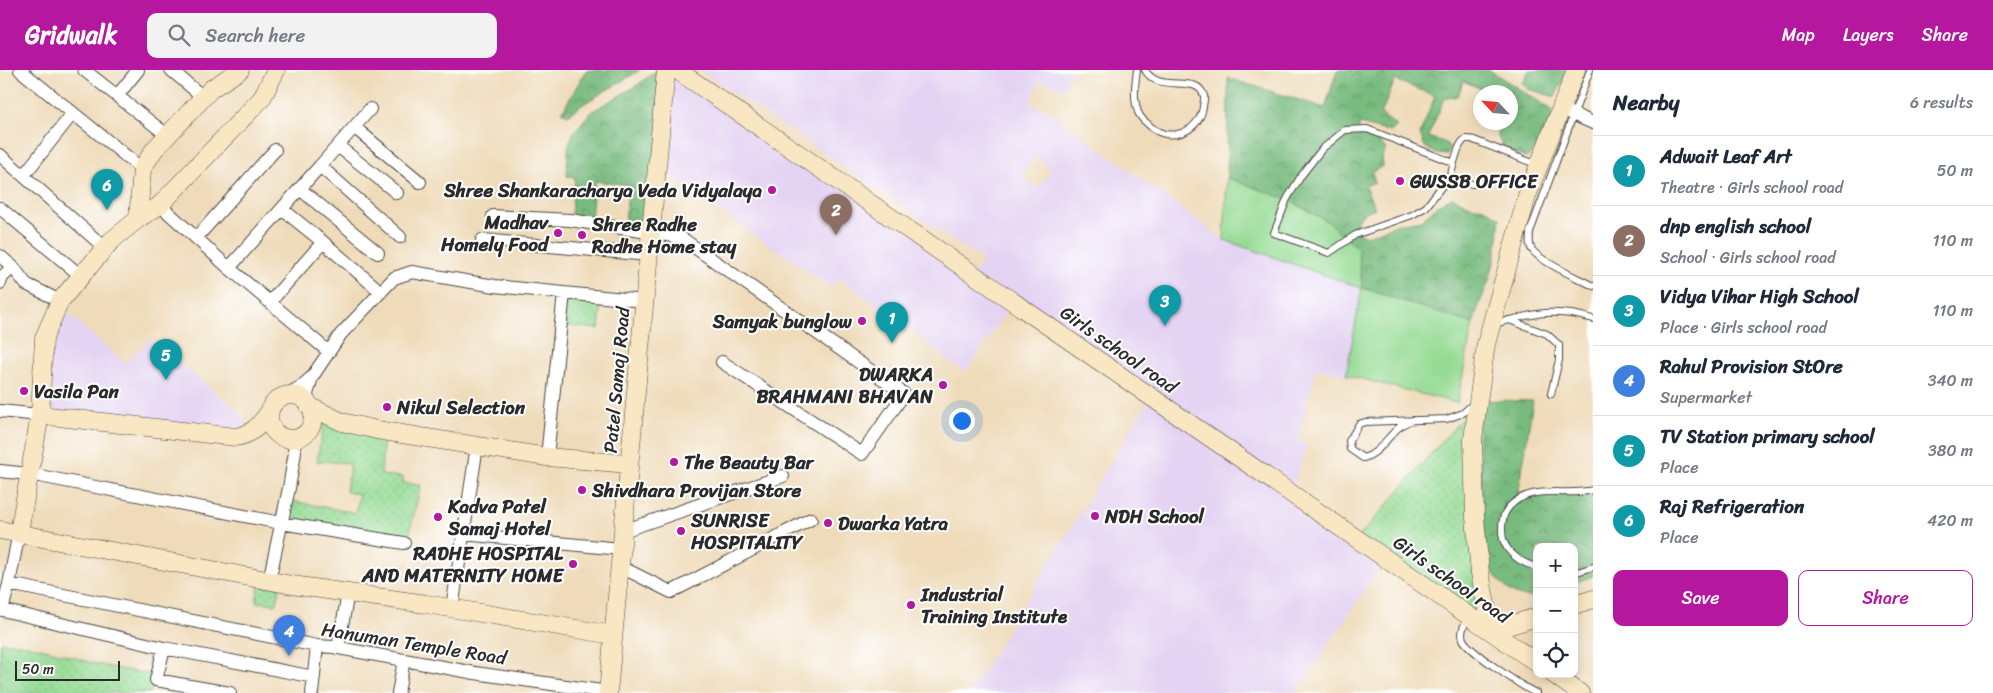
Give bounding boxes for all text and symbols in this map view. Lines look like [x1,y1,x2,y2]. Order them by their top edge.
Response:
search box [147,13,497,58]
text: Gridwalk [25,14,117,56]
text: Search here [205,19,305,52]
text: Map [1782,19,1815,51]
text: Layers [1843,19,1894,51]
text: Share [1922,19,1968,51]
icon: search [165,21,193,49]
text: Nearby [1613,84,1679,122]
north arrow [1473,85,1518,130]
text: 6 results [1910,88,1973,117]
text: Adwait Leaf Art [1660,140,1792,173]
text: 1 [1626,156,1632,185]
text: 50 m [1937,156,1973,185]
place label: GWSSB OFFICE [1409,165,1539,198]
pin: 6 [91,169,123,210]
text: Theatre · Girls school road [1660,173,1843,202]
place label: Shree Shankaracharya Veda Vidyalaya [443,174,762,207]
marker: GWSSB OFFICE [1394,175,1406,187]
marker: Shree Shankaracharya Veda Vidyalaya [766,184,778,196]
pin: 2 [820,194,852,235]
place label: Madhav Homely Food [440,206,550,261]
place label: Shree Radhe Radhe Home stay [591,208,737,263]
text: dnp english school [1660,210,1811,243]
text: 2 [1624,226,1634,255]
text: 110 m [1933,226,1973,255]
marker: Madhav Homely Food [552,227,564,239]
marker: Shree Radhe Radhe Home stay [576,229,588,241]
text: School · Girls school road [1660,243,1836,272]
text: Vidya Vihar High School [1660,280,1859,313]
pin: 3 [1149,285,1181,326]
street label: Girls school road [1053,296,1186,404]
text: 3 [1625,296,1633,325]
text: 110 m [1933,296,1973,325]
pin: 1 [876,302,908,343]
street label: Patel Samaj Road [594,305,639,455]
place label: Samyak bunglow [712,305,853,338]
text: Place · Girls school road [1660,313,1827,342]
marker: Samyak bunglow [856,315,868,327]
pin: 5 [150,339,182,380]
text: Rahul Provision StOre [1660,350,1843,383]
place label: DWARKA BRAHMANI BHAVAN [756,358,934,413]
text: 4 [1624,366,1634,395]
text: 340 m [1928,366,1973,395]
place label: Vasila Pan [34,375,119,408]
marker: DWARKA BRAHMANI BHAVAN [937,379,949,391]
text: Supermarket [1660,383,1752,412]
marker: Vasila Pan [18,385,30,397]
place label: Nikul Selection [396,391,526,424]
marker: Nikul Selection [381,401,393,413]
your location [949,408,975,434]
text: TV Station primary school [1660,420,1875,453]
text: 5 [1624,436,1634,465]
text: 380 m [1928,436,1973,465]
place label: The Beauty Bar [684,446,815,479]
text: Place [1660,453,1699,482]
marker: The Beauty Bar [668,456,680,468]
place label: Shivdhara Provijan Store [591,474,801,507]
marker: Shivdhara Provijan Store [576,484,588,496]
place label: Kadva Patel Samaj Hotel [447,490,552,545]
text: Raj Refrigeration [1660,490,1804,523]
place label: NDH School [1104,500,1205,533]
place label: SUNRISE HOSPITALITY [690,504,804,559]
text: 6 [1624,506,1634,535]
text: 420 m [1927,506,1973,535]
place label: Dwarka Yatra [838,507,948,540]
marker: NDH School [1089,510,1101,522]
marker: Kadva Patel Samaj Hotel [432,511,444,523]
marker: Dwarka Yatra [822,517,834,529]
text: Place [1660,523,1699,552]
marker: SUNRISE HOSPITALITY [675,525,687,537]
street label: Girls school road [1386,526,1519,634]
place label: RADHE HOSPITAL AND MATERNITY HOME [361,537,564,592]
map controls [1533,543,1578,678]
button: + [1533,543,1578,588]
marker: RADHE HOSPITAL AND MATERNITY HOME [567,558,579,570]
button: Save [1613,570,1788,626]
button: Share [1798,570,1973,626]
place label: Industrial Training Institute [920,578,1068,633]
button: − [1533,588,1578,633]
marker: Industrial Training Institute [905,599,917,611]
street label: Hanuman Temple Road [319,613,511,675]
pin: 4 [273,615,305,656]
button: locate [1533,633,1578,678]
text: 50 m [22,657,54,682]
scale bar [15,658,120,681]

